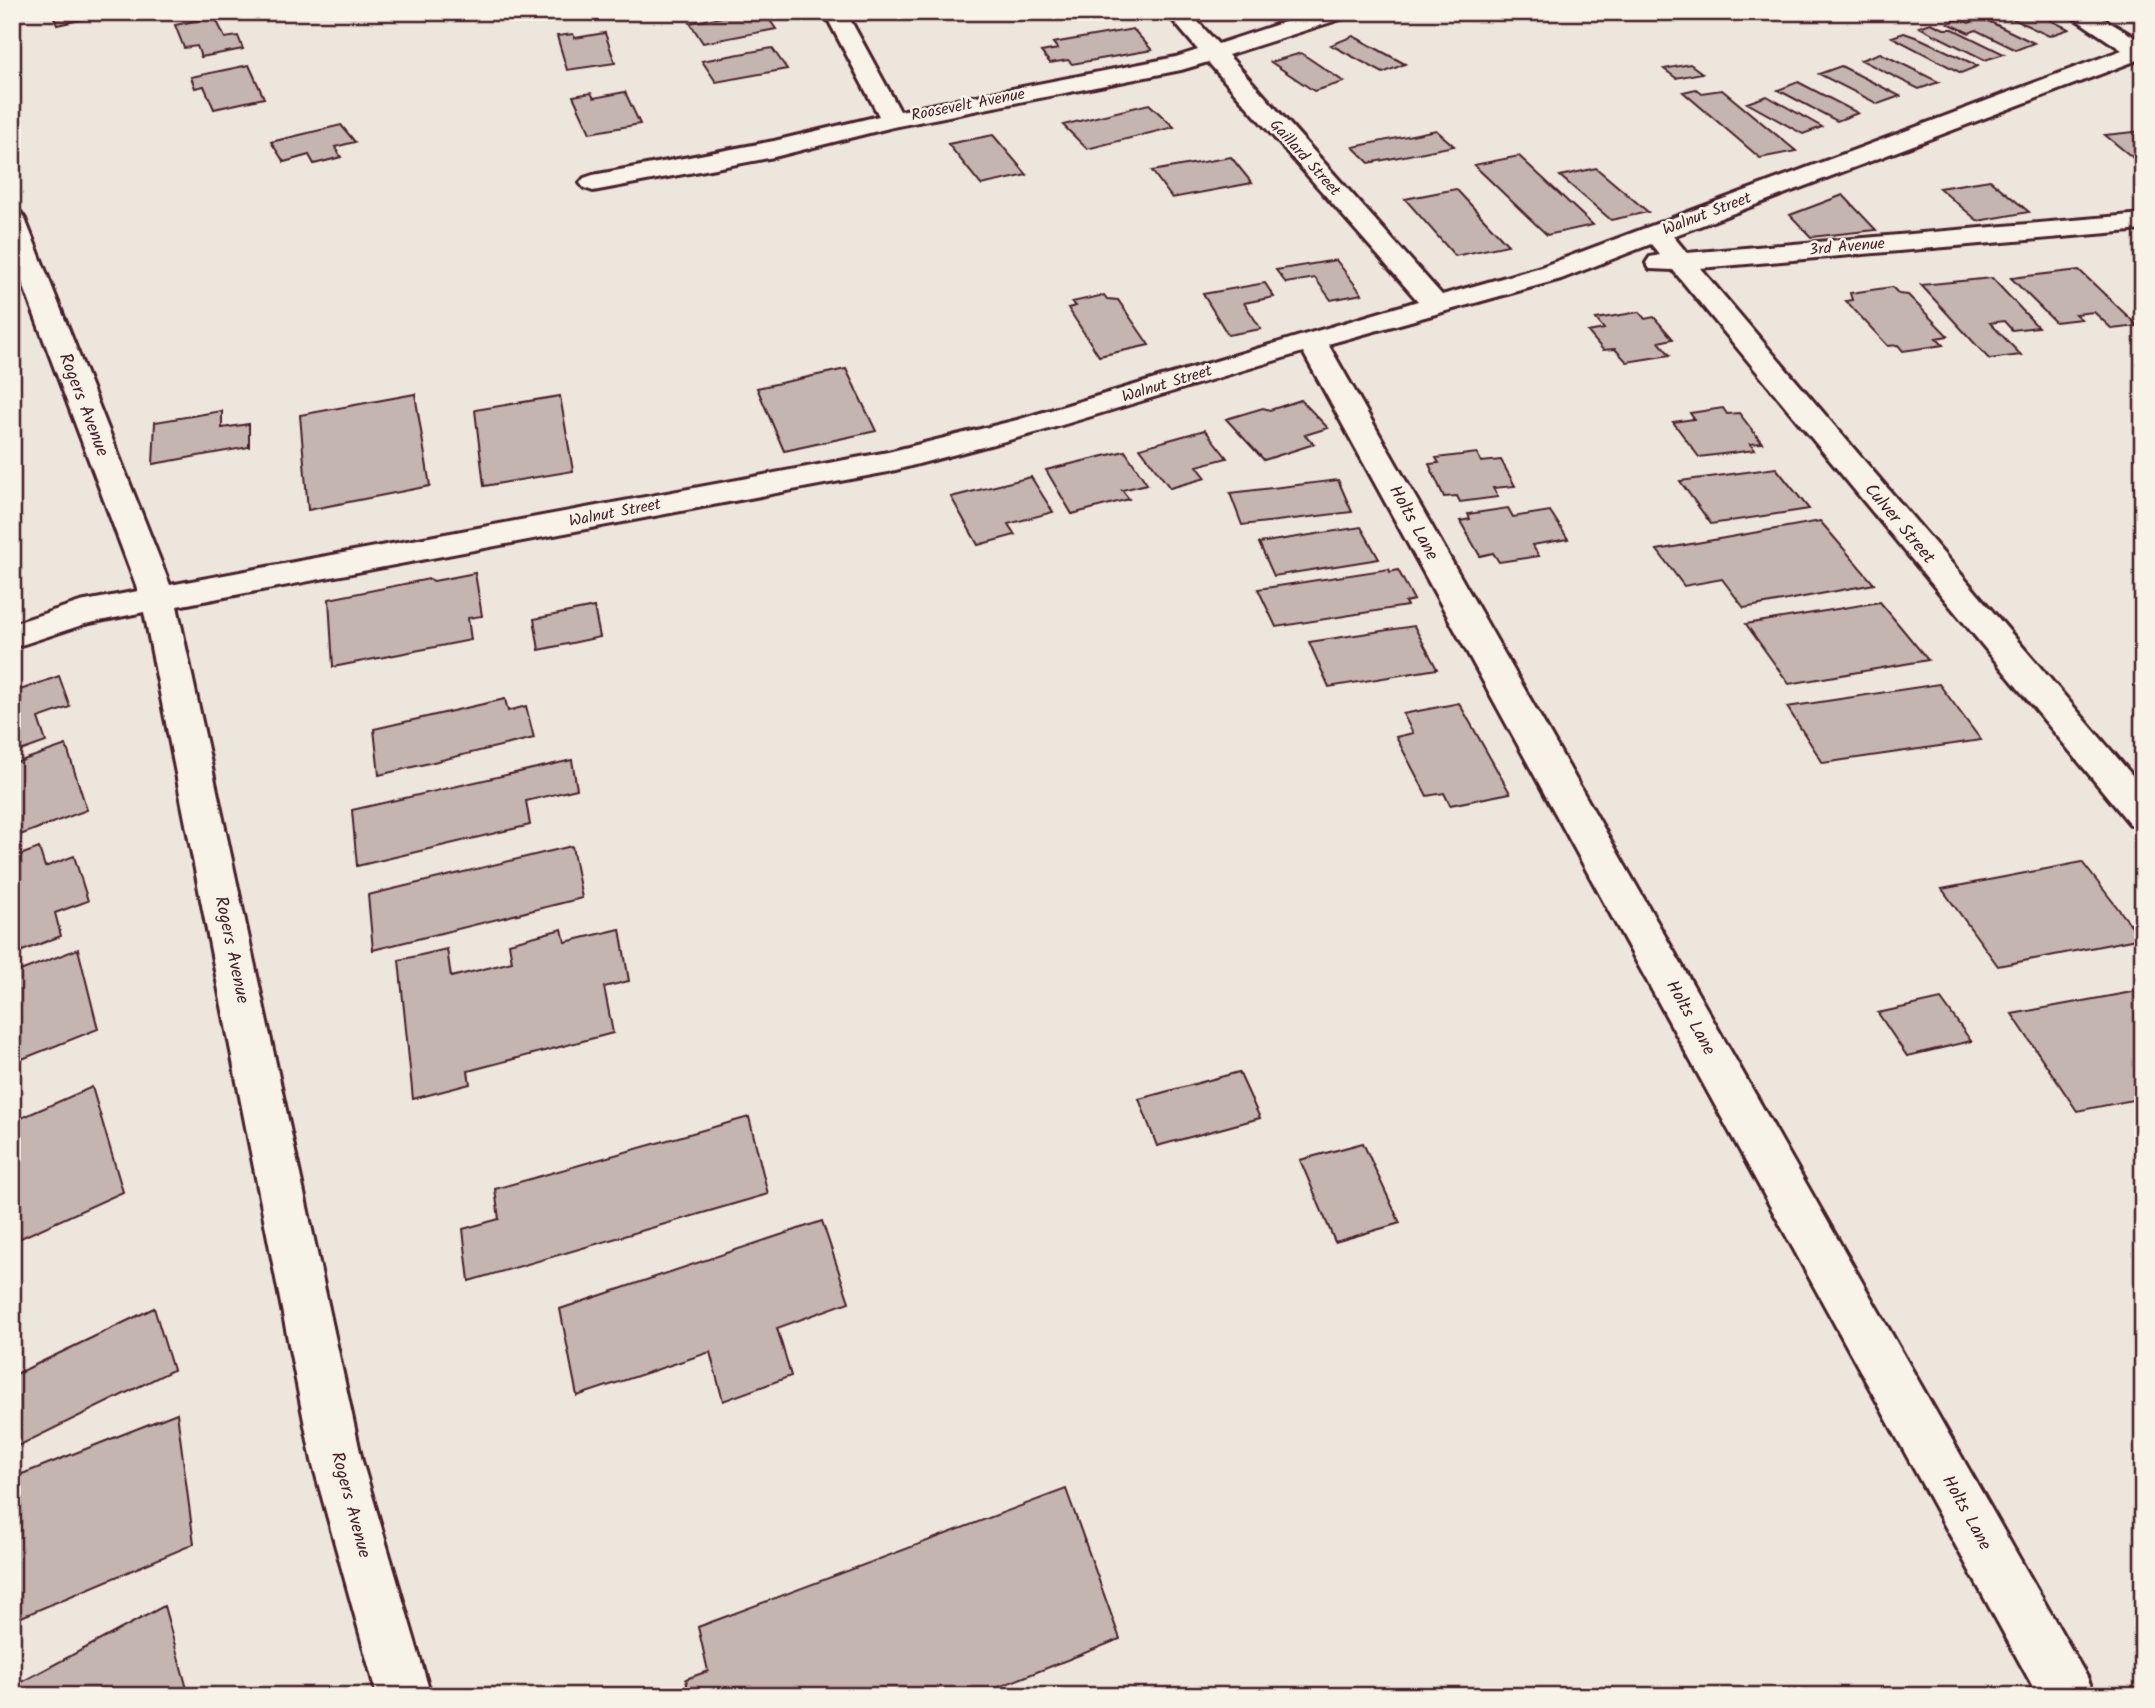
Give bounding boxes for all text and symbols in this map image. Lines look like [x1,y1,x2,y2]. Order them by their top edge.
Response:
street label: Roosevelt Avenue [909,82,1027,128]
street label: Gaillard Street [1263,114,1347,203]
street label: Walnut Street [1659,185,1756,242]
street label: 3rd Avenue [1808,231,1886,263]
street label: Rogers Avenue [50,349,116,461]
street label: Walnut Street [1119,358,1216,410]
street label: Culver Street [1856,477,1942,572]
street label: Holts Lane [1380,480,1446,566]
street label: Walnut Street [567,492,664,534]
street label: Rogers Avenue [205,894,257,1006]
street label: Holts Lane [1657,975,1723,1061]
street label: Rogers Avenue [322,1449,378,1561]
street label: Holts Lane [1933,1470,1999,1556]

